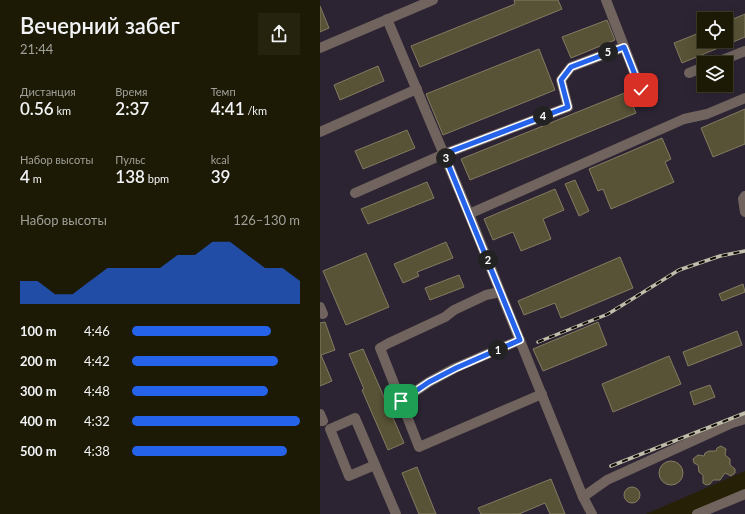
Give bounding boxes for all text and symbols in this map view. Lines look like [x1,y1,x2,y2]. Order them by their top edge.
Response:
text: Вечерний забег [20,12,180,39]
map controls [697,12,733,92]
button: locate [697,12,733,48]
button: share [258,13,300,55]
text: 21:44 [20,41,53,57]
pin: 5 [598,42,618,62]
text: 5 [605,45,611,58]
button: layers [697,56,733,92]
pin [624,73,658,107]
icon: check [630,79,652,101]
text: Дистанция [20,85,76,98]
text: Время [115,85,147,98]
text: Темп [211,85,236,98]
text: 0.56 [20,98,54,119]
text: 2:37 [115,98,149,119]
text: 4:41 [211,98,245,119]
text: km [54,104,71,117]
text: /km [245,104,267,117]
pin: 4 [533,106,553,126]
text: 4 [540,109,546,122]
pin: 3 [436,148,456,168]
text: 3 [443,151,449,164]
text: Набор высоты [20,153,93,166]
text: Пульс [115,153,145,166]
text: kcal [211,153,229,166]
text: 4 [20,166,30,187]
text: 138 [115,166,145,187]
text: 39 [211,166,230,187]
text: m [30,172,42,185]
text: bpm [145,172,169,185]
text: Набор высоты [20,212,107,228]
text: 126–130 m [233,212,300,228]
pin: 2 [478,250,498,270]
text: 2 [485,253,491,266]
text: 100 m [20,323,57,339]
text: 4:46 [84,323,110,339]
pin: 1 [488,340,508,360]
text: 1 [495,343,501,356]
text: 200 m [20,353,57,369]
text: 4:42 [84,353,110,369]
text: 300 m [20,383,57,399]
text: 4:48 [84,383,110,399]
pin [384,384,418,418]
icon: arrive [390,390,412,412]
text: 400 m [20,413,57,429]
text: 4:32 [84,413,110,429]
text: 500 m [20,443,57,459]
text: 4:38 [84,443,110,459]

